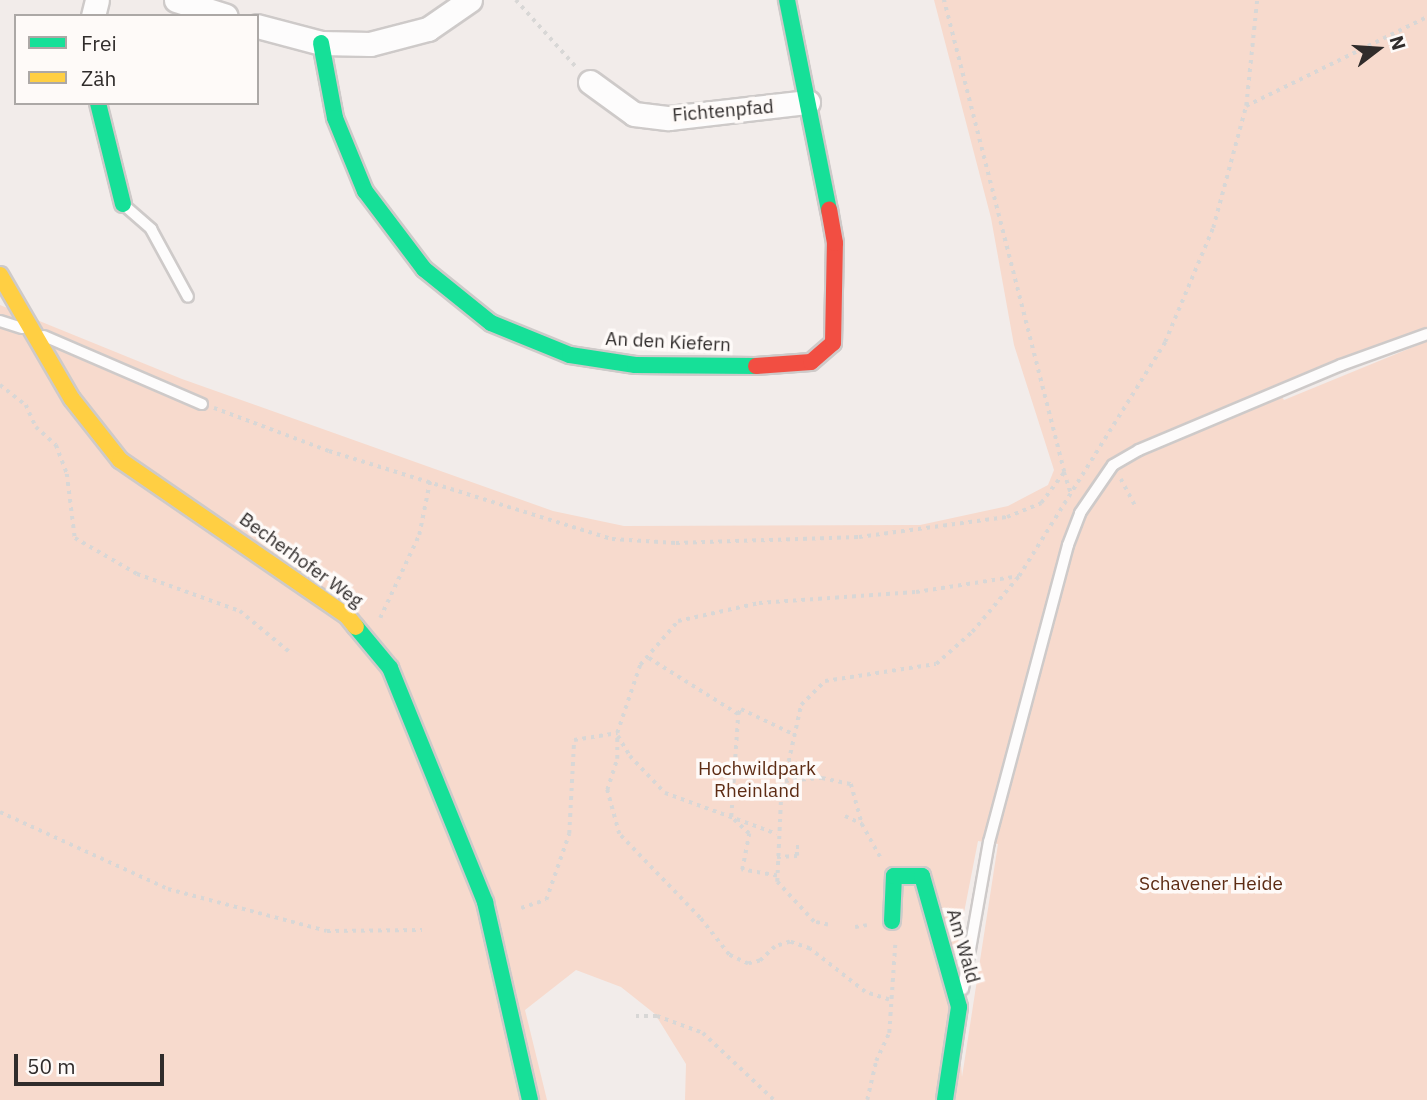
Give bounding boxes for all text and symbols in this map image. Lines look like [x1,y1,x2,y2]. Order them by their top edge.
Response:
legend [14,14,259,105]
north arrow [1343,14,1413,84]
text: Frei [81,29,117,57]
text: N [1385,33,1412,53]
text: Zäh [81,64,116,92]
street label: Fichtenpfad [671,95,775,127]
street label: An den Kiefern [605,327,731,357]
street label: Becherhofer Weg [235,508,367,612]
park label: Hochwildpark Rheinland [698,758,816,802]
park label: Schavener Heide [1139,873,1283,895]
street label: Am Wald [942,906,984,986]
scale bar [18,1040,168,1084]
text: 50 m [27,1052,76,1080]

